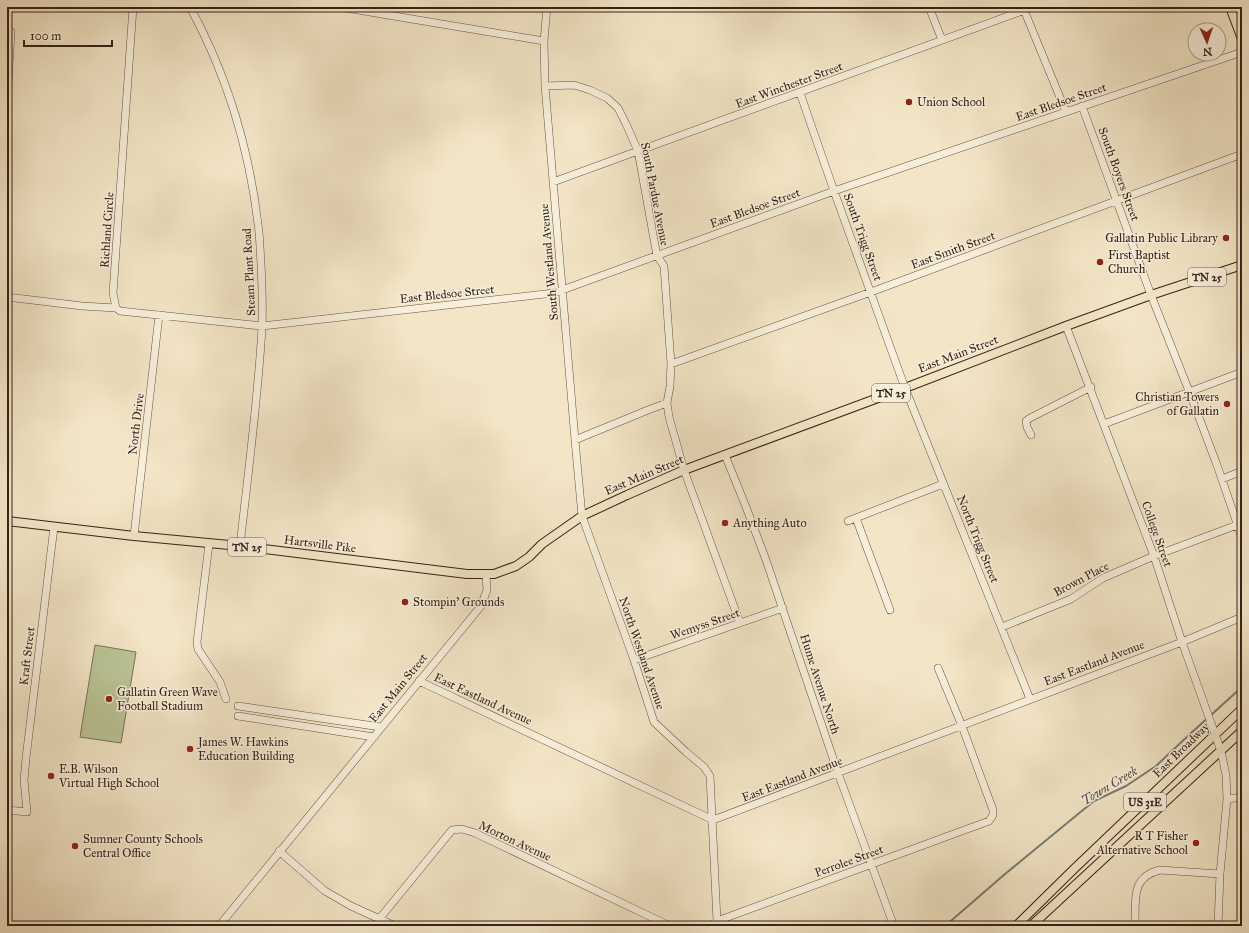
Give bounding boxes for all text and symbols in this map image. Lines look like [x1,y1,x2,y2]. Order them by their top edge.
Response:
scale bar [24,22,112,48]
north arrow [1187,22,1227,62]
text: 100 m [30,29,61,43]
text: N [1202,45,1213,58]
street label: East Winchester Street [733,59,845,111]
street label: East Bledsoe Street [1014,80,1109,124]
place label: Union School [917,95,986,109]
marker: Union School [904,97,914,107]
street label: South Boyers Street [1096,125,1143,223]
street label: South Pardue Avenue [638,141,672,247]
street label: East Bledsoe Street [708,185,803,231]
street label: South Trigg Street [840,191,886,284]
street label: Richland Circle [97,192,117,268]
street label: South Westland Avenue [537,203,561,321]
street label: Steam Plant Road [240,228,258,316]
street label: East Smith Street [909,228,998,272]
place label: Gallatin Public Library [1105,231,1218,245]
marker: Gallatin Public Library [1221,233,1231,243]
place label: First Baptist Church [1108,248,1171,276]
marker: First Baptist Church [1095,257,1105,267]
road number: TN 25 [1188,268,1226,286]
street label: East Bledsoe Street [399,282,496,306]
street label: East Main Street [916,332,1001,376]
road number: TN 25 [872,384,910,402]
place label: Christian Towers of Gallatin [1135,390,1220,418]
street label: North Drive [125,392,147,456]
marker: Christian Towers of Gallatin [1222,399,1232,409]
street label: East Main Street [602,452,686,498]
street label: North Trigg Street [953,493,1002,586]
street label: College Street [1138,499,1176,570]
place label: Anything Auto [732,516,807,531]
marker: Anything Auto [720,518,730,528]
street label: Hartsville Pike [283,533,357,555]
road number: TN 25 [228,538,266,556]
street label: Brown Place [1051,559,1111,599]
place label: Stompin’ Grounds [413,595,504,609]
street label: North Westland Avenue [616,595,668,711]
marker: Stompin’ Grounds [400,597,410,607]
street label: Wemyss Street [668,605,742,642]
street label: Kraft Street [16,625,38,686]
street label: Hume Avenue North [797,632,843,736]
street label: East Eastland Avenue [1042,637,1146,689]
street label: East Main Street [366,650,431,725]
street label: East Eastland Avenue [432,670,534,728]
place label: Gallatin Green Wave Football Stadium [117,685,218,713]
marker: Gallatin Green Wave Football Stadium [104,694,114,704]
street label: East Broadway [1150,719,1212,780]
place label: James W. Hawkins Education Building [196,735,294,764]
marker: James W. Hawkins Education Building [185,744,195,754]
street label: East Eastland Avenue [740,753,844,805]
place label: E.B. Wilson Virtual High School [58,762,160,791]
water label: Town Creek [1079,763,1141,809]
marker: E.B. Wilson Virtual High School [46,771,56,781]
road number: US 31E [1124,793,1166,811]
street label: Morton Avenue [477,818,553,864]
place label: R T Fisher Alternative School [1096,829,1189,857]
place label: Sumner County Schools Central Office [83,832,203,860]
marker: R T Fisher Alternative School [1191,838,1201,848]
marker: Sumner County Schools Central Office [70,841,80,851]
street label: Perrolee Street [813,842,886,880]

